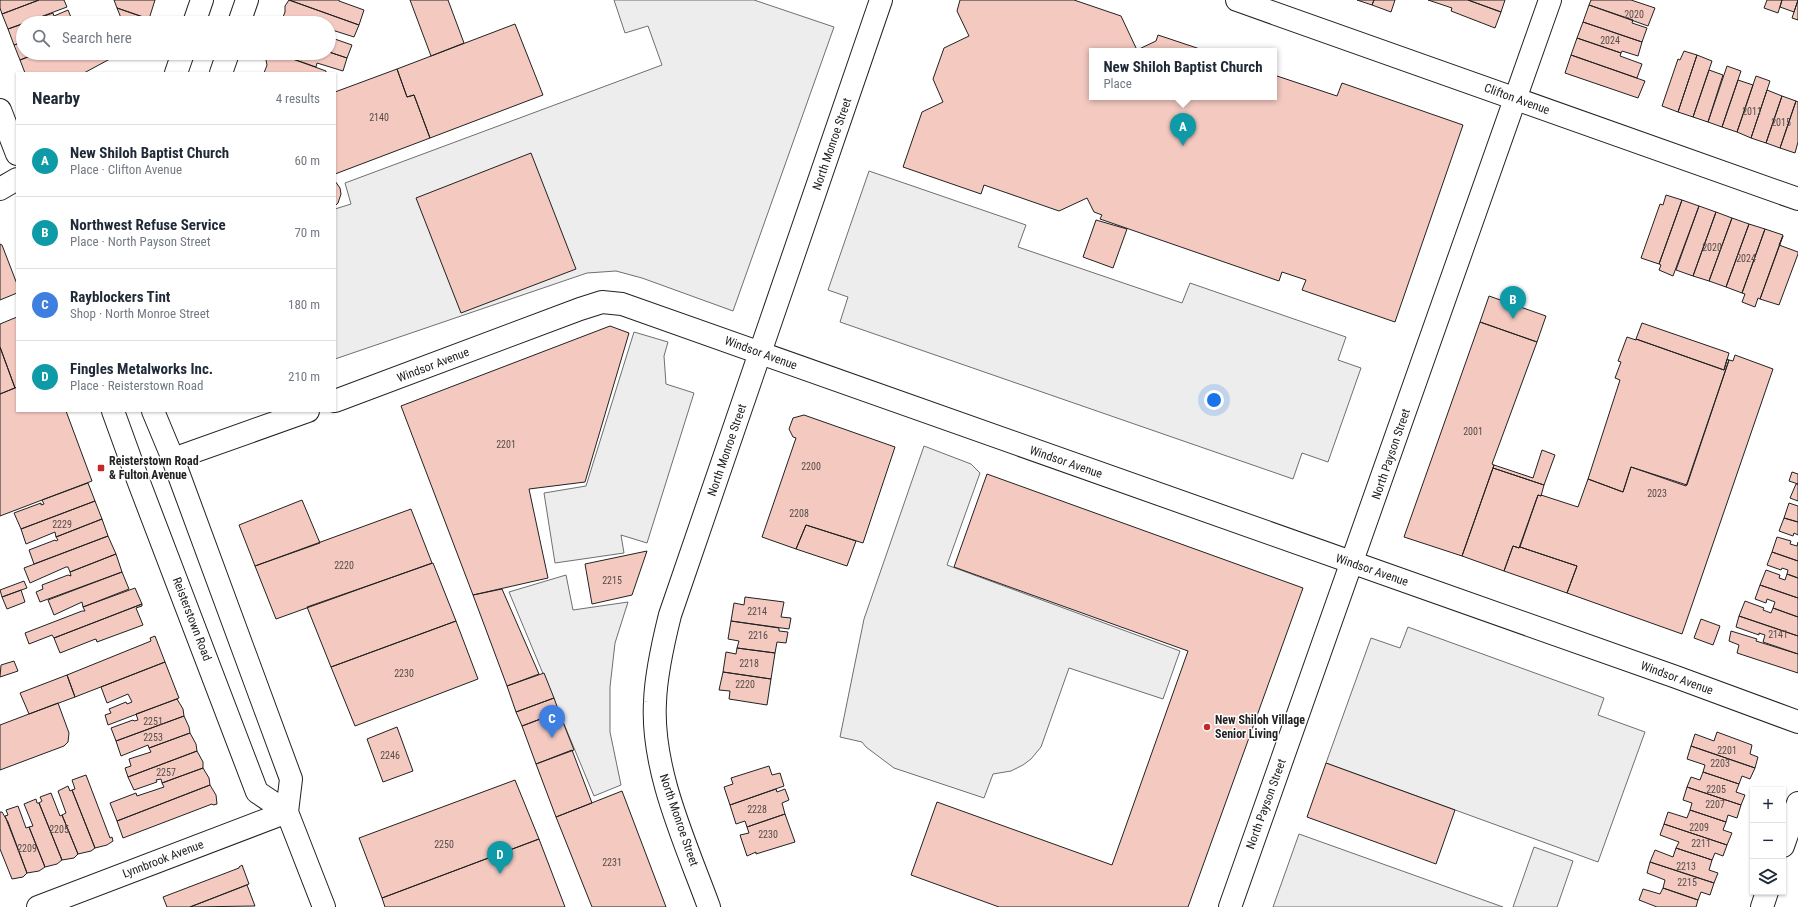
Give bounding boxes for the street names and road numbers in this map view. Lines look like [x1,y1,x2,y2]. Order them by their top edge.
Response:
street label: Clifton Avenue [1482,81,1552,117]
street label: North Monroe Street [810,96,854,192]
street label: Windsor Avenue [723,333,800,373]
street label: Windsor Avenue [395,345,471,385]
street label: North Monroe Street [705,402,749,498]
street label: North Payson Street [1369,406,1413,501]
street label: Windsor Avenue [1028,443,1105,481]
street label: Windsor Avenue [1334,551,1411,589]
street label: Reisterstown Road [170,575,214,663]
street label: Windsor Avenue [1639,658,1716,698]
street label: North Payson Street [1243,757,1289,851]
street label: North Monroe Street [657,772,701,868]
street label: Lynnbrook Avenue [120,837,206,881]

